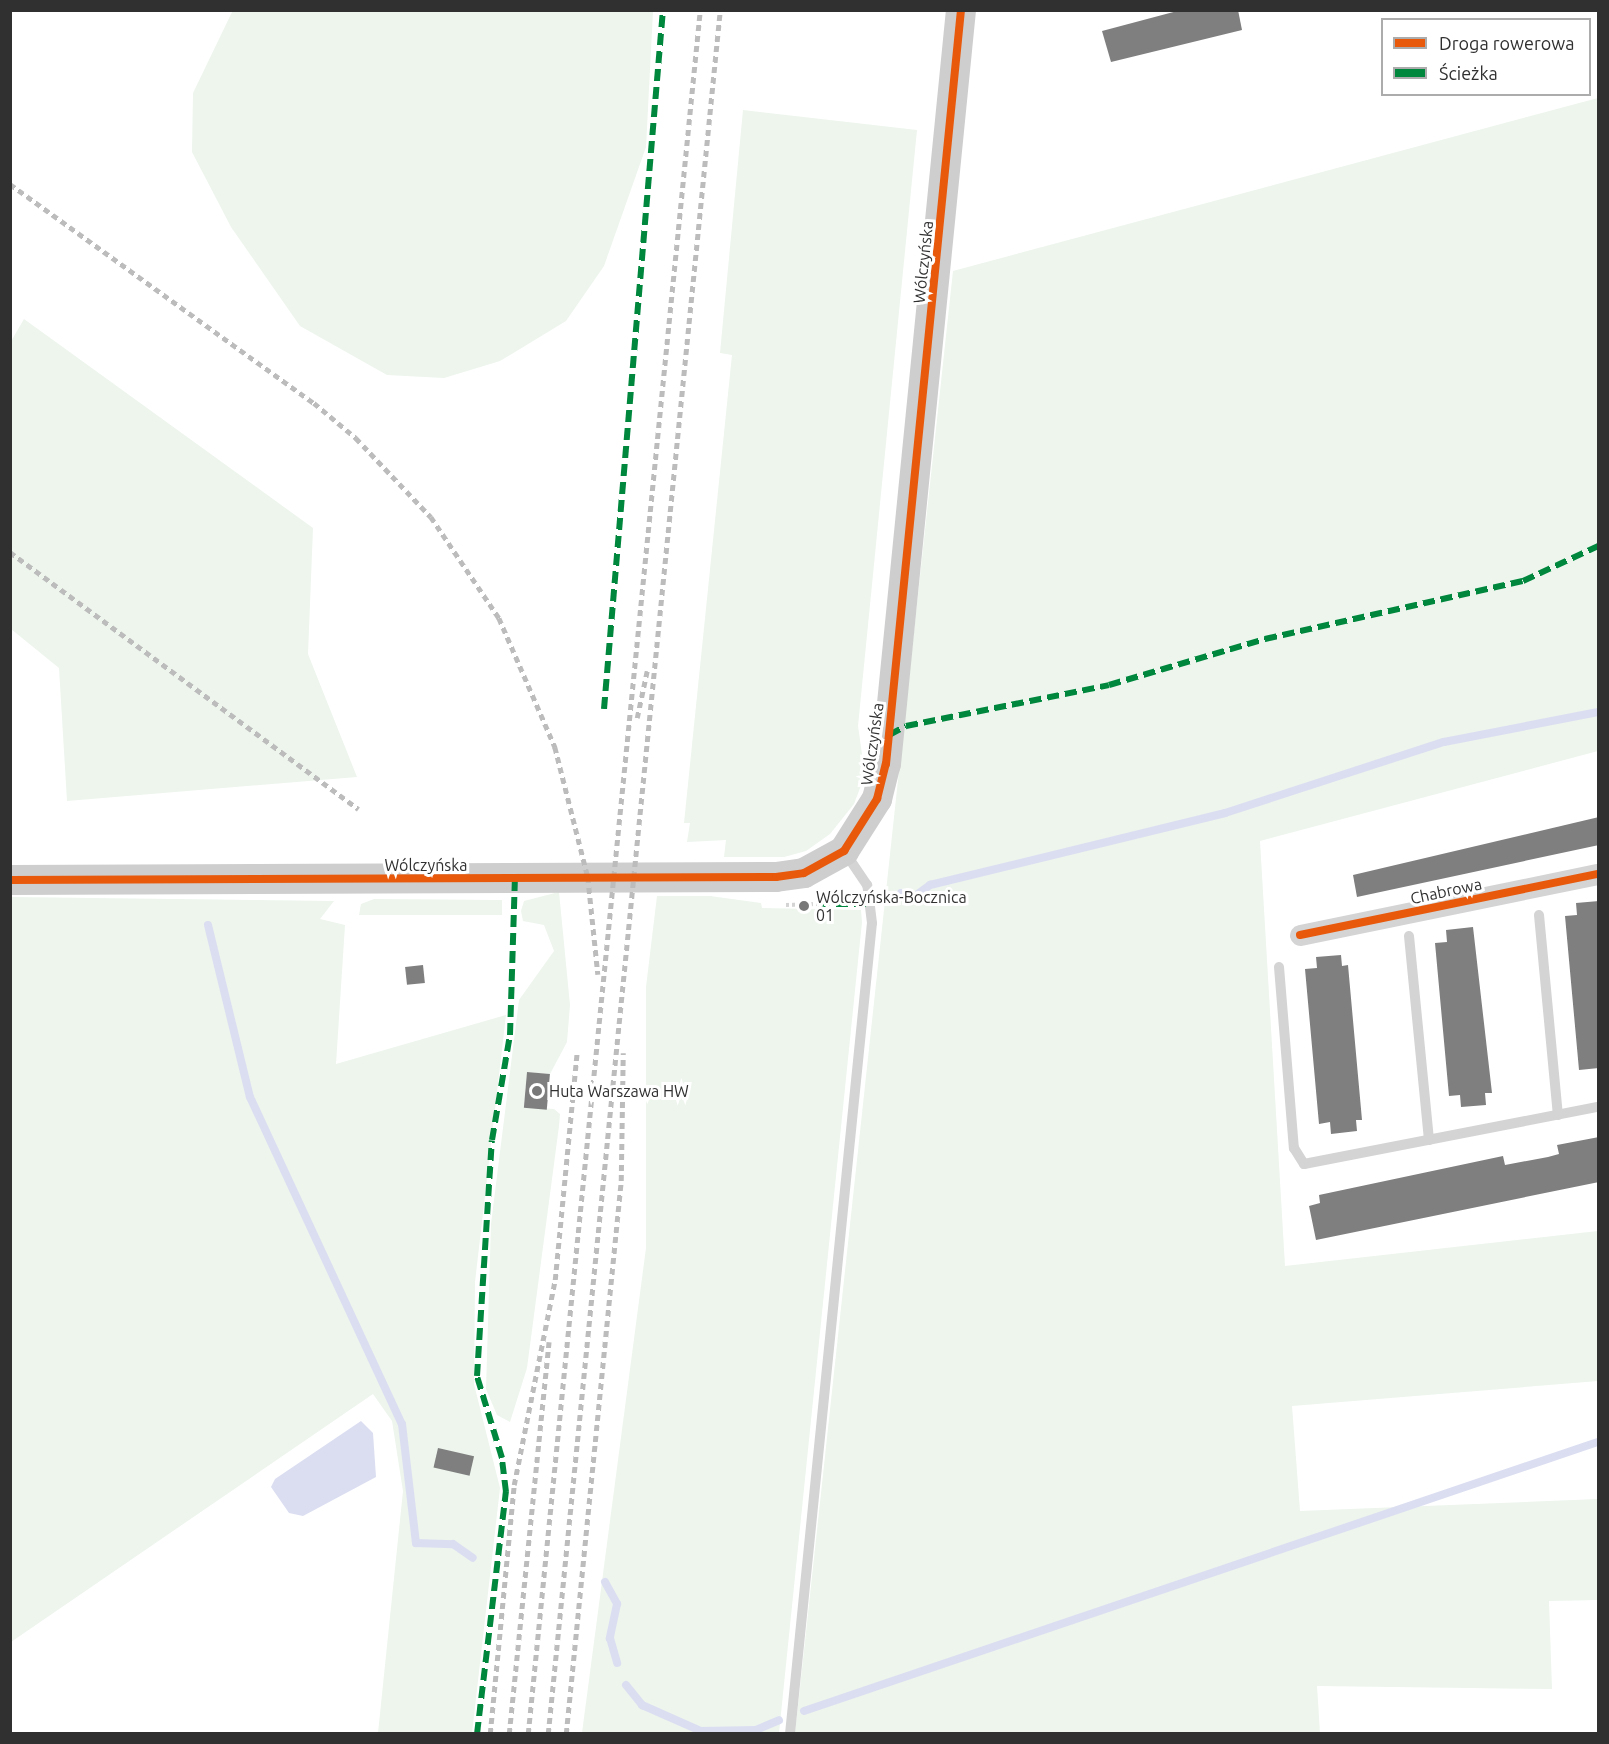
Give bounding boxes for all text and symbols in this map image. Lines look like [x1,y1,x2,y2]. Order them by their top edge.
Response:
legend [1381,18,1591,96]
text: Droga rowerowa [1439,33,1575,53]
text: Ścieżka [1439,63,1498,83]
street label: Wólczyńska [909,220,937,304]
street label: Wólczyńska [857,702,887,786]
street label: Wólczyńska [384,855,468,875]
street label: Chabrowa [1409,874,1483,908]
place label: Wólczyńska-Bocznica 01 [816,887,967,925]
marker: Wólczyńska-Bocznica 01 [797,899,811,913]
place label: Huta Warszawa HW [549,1081,689,1101]
marker: Huta Warszawa HW [530,1084,544,1098]

